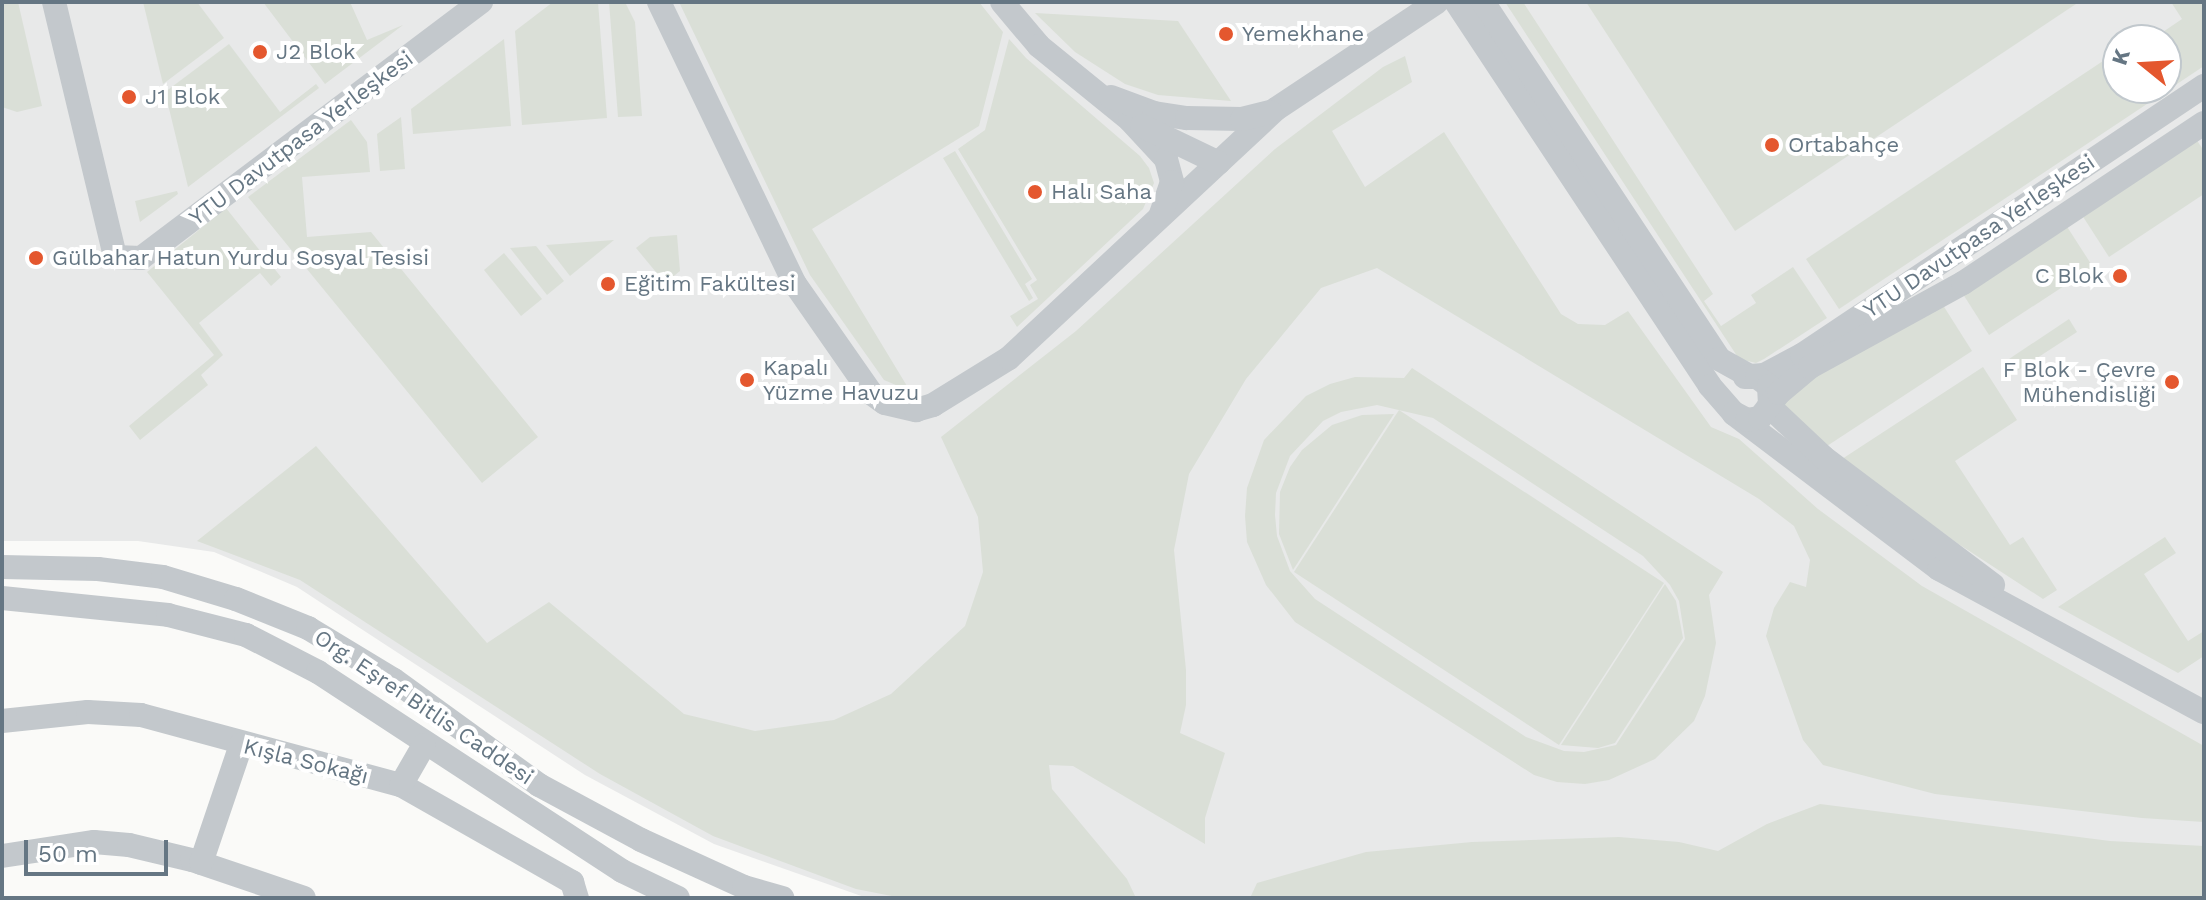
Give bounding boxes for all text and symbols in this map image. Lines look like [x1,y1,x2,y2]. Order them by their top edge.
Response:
place label: Yemekhane [1242,21,1364,47]
north arrow [2102,24,2182,104]
marker: Yemekhane [1217,25,1235,43]
place label: J2 Blok [276,39,356,65]
marker: J2 Blok [251,43,269,61]
street label: YTU Davutpasa Yerleşkesi [183,45,419,231]
text: K [2106,46,2135,68]
place label: J1 Blok [145,84,220,110]
marker: J1 Blok [120,88,138,106]
place label: Ortabahçe [1788,132,1899,158]
marker: Ortabahçe [1763,136,1781,154]
street label: YTU Davutpasa Yerleşkesi [1858,148,2100,324]
place label: Halı Saha [1051,179,1152,205]
marker: Halı Saha [1026,183,1044,201]
place label: Gülbahar Hatun Yurdu Sosyal Tesisi [52,245,432,271]
marker: Gülbahar Hatun Yurdu Sosyal Tesisi [27,249,45,267]
place label: C Blok [2035,263,2104,289]
marker: C Blok [2111,267,2129,285]
place label: Eğitim Fakültesi [624,271,796,297]
marker: Eğitim Fakültesi [599,275,617,293]
place label: Kapalı Yüzme Havuzu [763,354,919,406]
place label: F Blok - Çevre Mühendisliği [2002,356,2156,408]
marker: Kapalı Yüzme Havuzu [738,371,756,389]
marker: F Blok - Çevre Mühendisliği [2163,373,2181,391]
street label: Org. Eşref Bitlis Caddesi [309,624,539,790]
street label: Kışla Sokağı [241,733,371,789]
scale bar [28,824,172,874]
text: 50 m [38,840,98,868]

